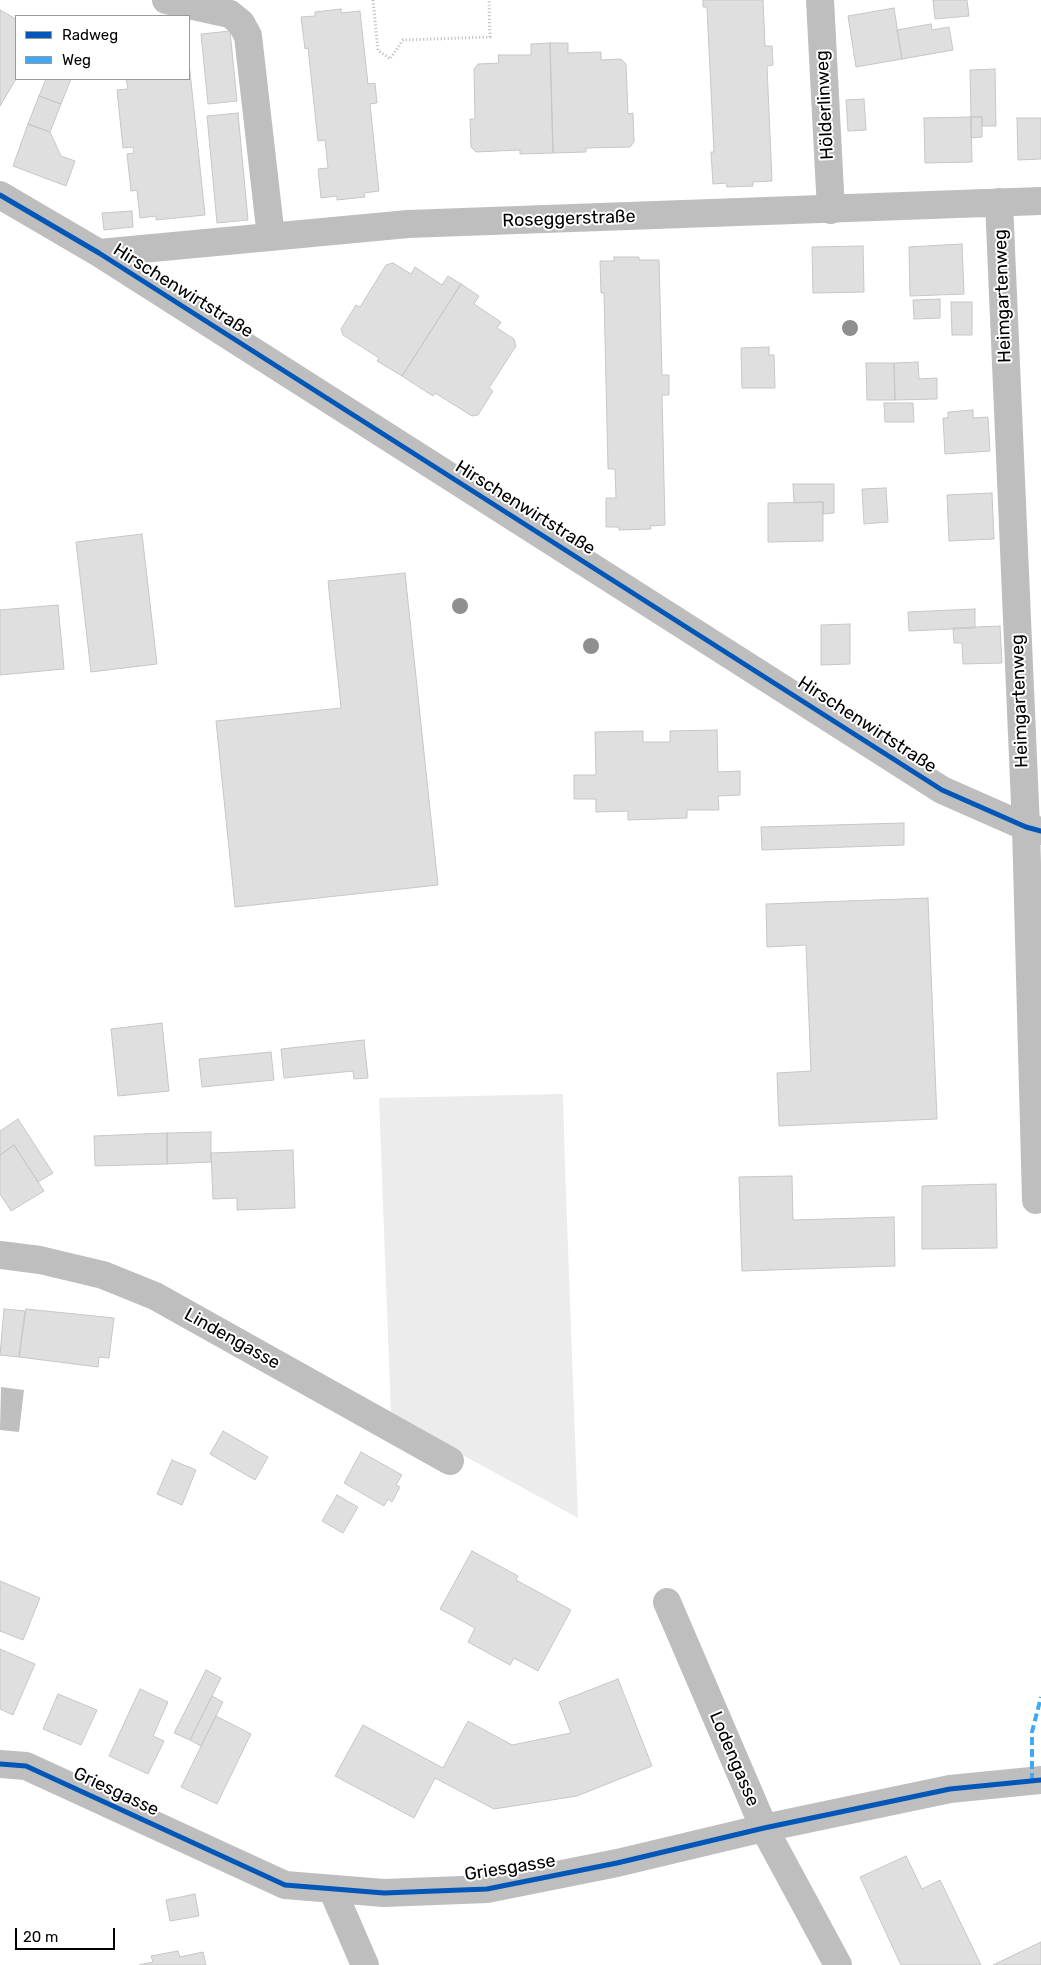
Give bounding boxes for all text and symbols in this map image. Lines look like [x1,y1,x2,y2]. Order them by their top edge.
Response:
legend [15,15,190,80]
text: Radweg [62,26,118,44]
street label: Hölderlinweg [811,50,839,160]
text: Weg [62,51,91,69]
street label: Roseggerstraße [502,206,636,232]
street label: Heimgartenweg [990,229,1016,363]
street label: Hirschenwirtstraße [109,239,257,343]
street label: Hirschenwirtstraße [451,456,599,560]
street label: Heimgartenweg [1007,634,1033,768]
street label: Hirschenwirtstraße [794,672,940,778]
street label: Lindengasse [180,1304,284,1374]
street label: Lodengasse [704,1708,764,1810]
street label: Griesgasse [70,1763,162,1821]
street label: Griesgasse [463,1850,557,1886]
scale bar [18,1918,118,1950]
text: 20 m [23,1928,58,1946]

